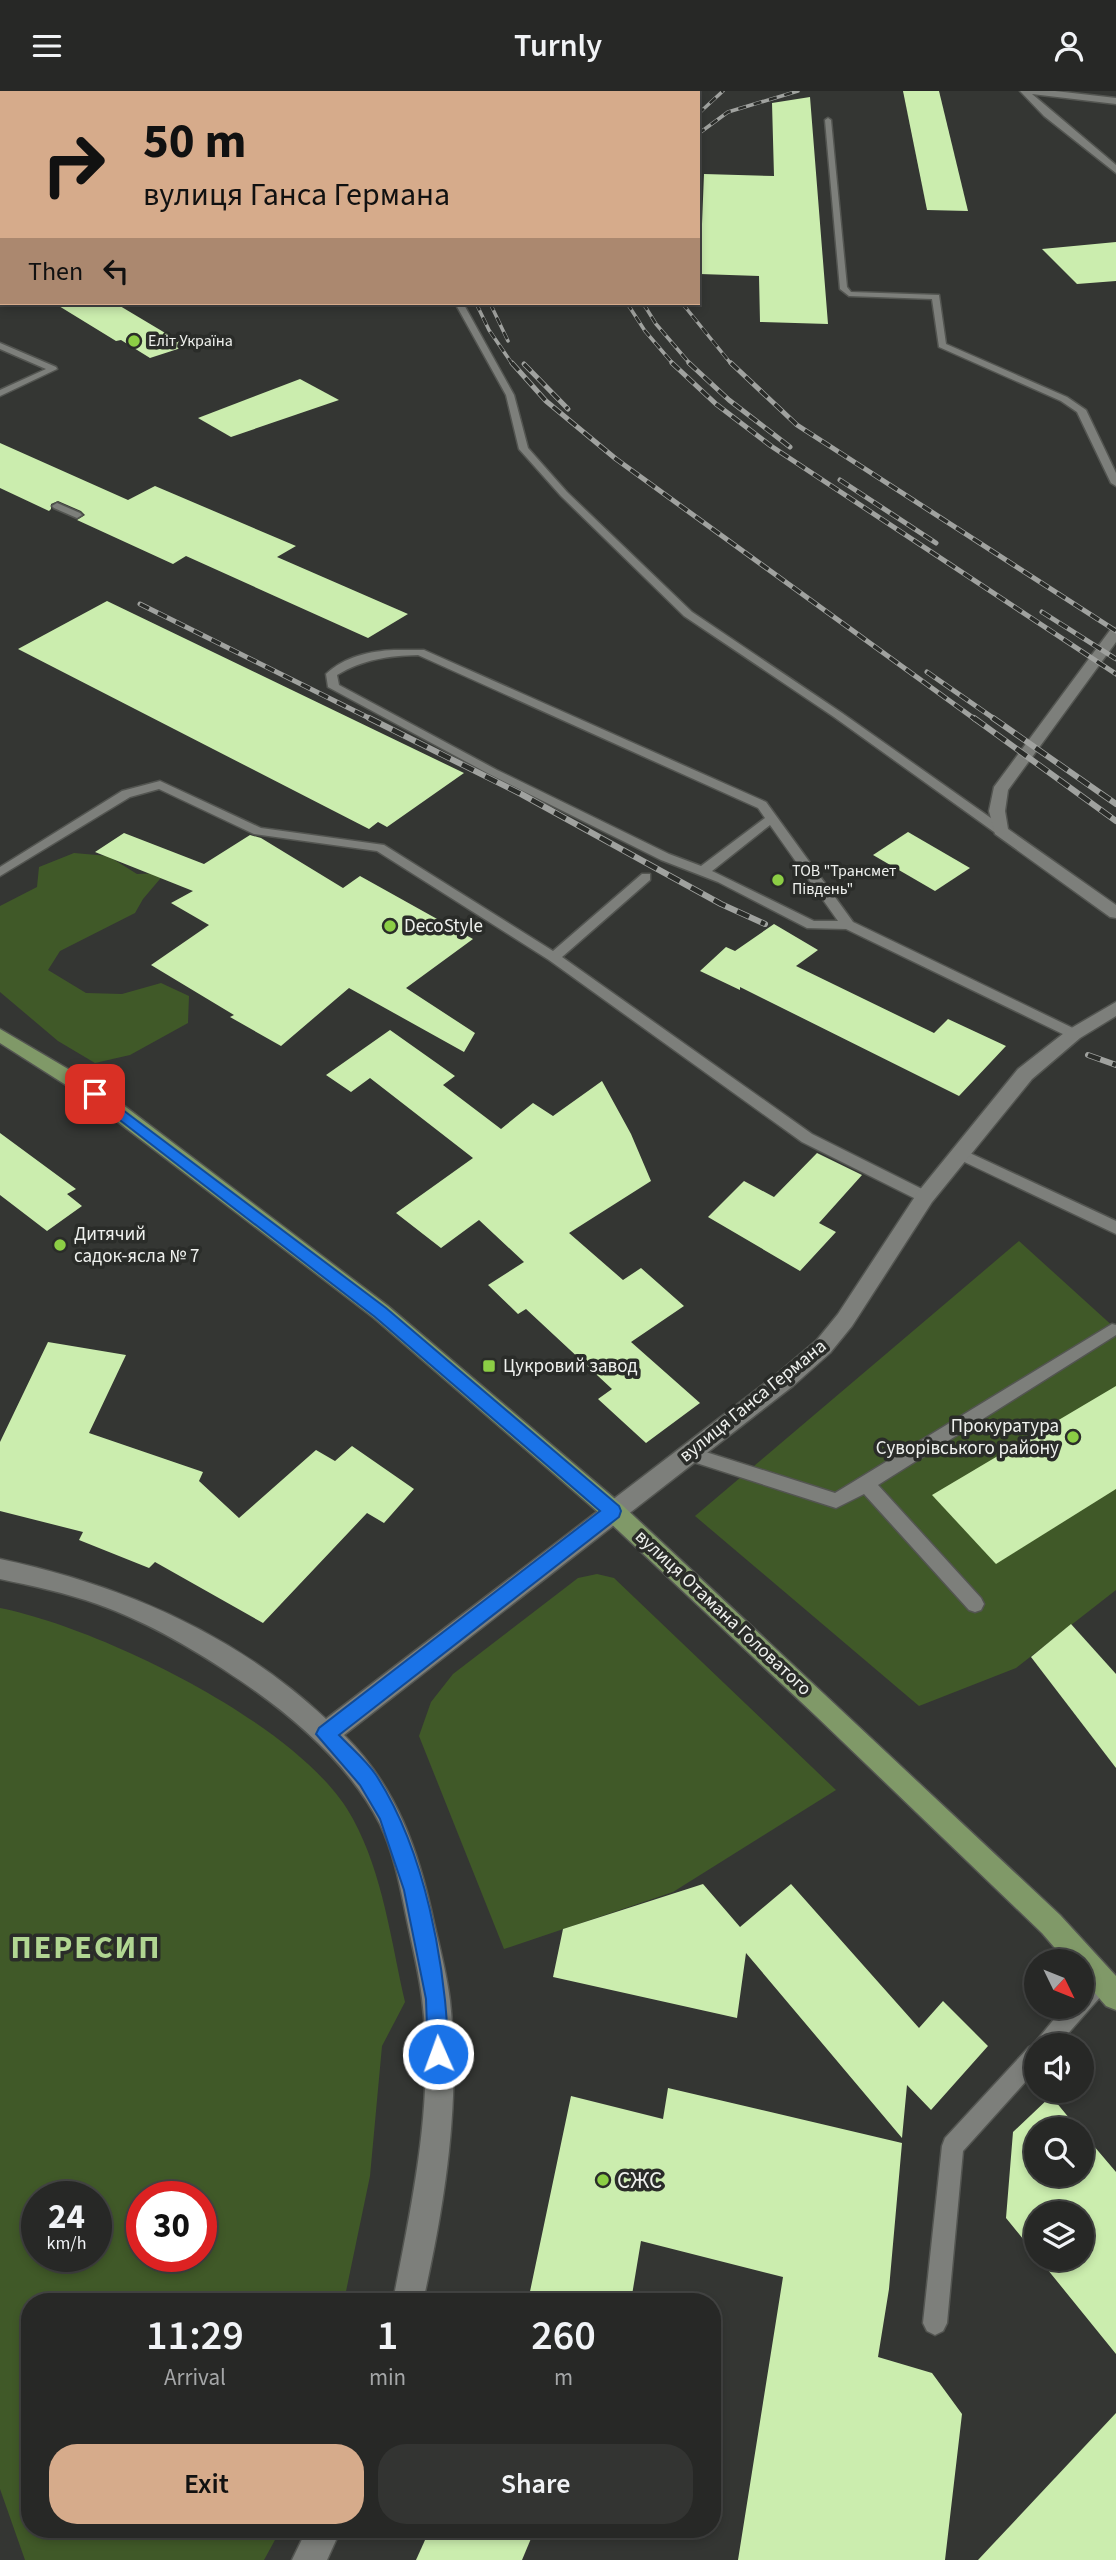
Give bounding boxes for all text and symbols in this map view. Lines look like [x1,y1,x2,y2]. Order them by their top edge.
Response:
text: Turnly [514,23,602,69]
icon: menu [28,27,66,65]
icon: person [1050,27,1088,65]
text: 50 m [143,107,247,177]
icon: right [28,119,119,210]
text: вулиця Ганса Германа [143,172,450,218]
icon: left [97,252,135,290]
text: Then [28,253,83,290]
place label: Еліт Україна [148,330,233,352]
marker: Еліт Україна [126,333,142,349]
place label: ТОВ "Трансмет Південь" [792,860,896,900]
marker: ТОВ "Трансмет Південь" [770,872,786,888]
place label: DecoStyle [404,913,483,940]
marker: DecoStyle [382,918,398,934]
pin [65,1064,125,1124]
icon: arrive [76,1075,114,1113]
place label: Дитячий садок-ясла № 7 [74,1221,200,1270]
marker: Дитячий садок-ясла № 7 [52,1237,68,1253]
street label: вулиця Ганса Германа [674,1333,832,1469]
place label: Цукровий завод [503,1353,638,1380]
marker: Цукровий завод [481,1358,497,1374]
place label: Прокуратура Суворівського району [876,1413,1059,1462]
marker: Прокуратура Суворівського району [1065,1429,1081,1445]
street label: вулиця Отамана Головатого [629,1524,817,1702]
district label: ПЕРЕСИП [11,1925,161,1971]
north arrow [1024,1949,1094,2019]
map controls [1024,1949,1094,2271]
position arrow [401,2017,475,2091]
button: sound [1024,2033,1094,2103]
button: search [1024,2117,1094,2187]
place label: СЖС [617,2164,662,2197]
marker: СЖС [595,2172,611,2188]
speed limit sign: 30 [126,2181,217,2272]
text: 24 [48,2192,85,2242]
button: layers [1024,2201,1094,2271]
text: km/h [47,2231,86,2256]
text: 11:29 [146,2306,244,2366]
text: 1 [377,2306,398,2366]
text: 260 [531,2306,596,2366]
text: Arrival [164,2361,226,2394]
text: min [369,2361,406,2394]
text: m [554,2361,573,2394]
button: Exit [49,2444,364,2524]
button: Share [378,2444,693,2524]

